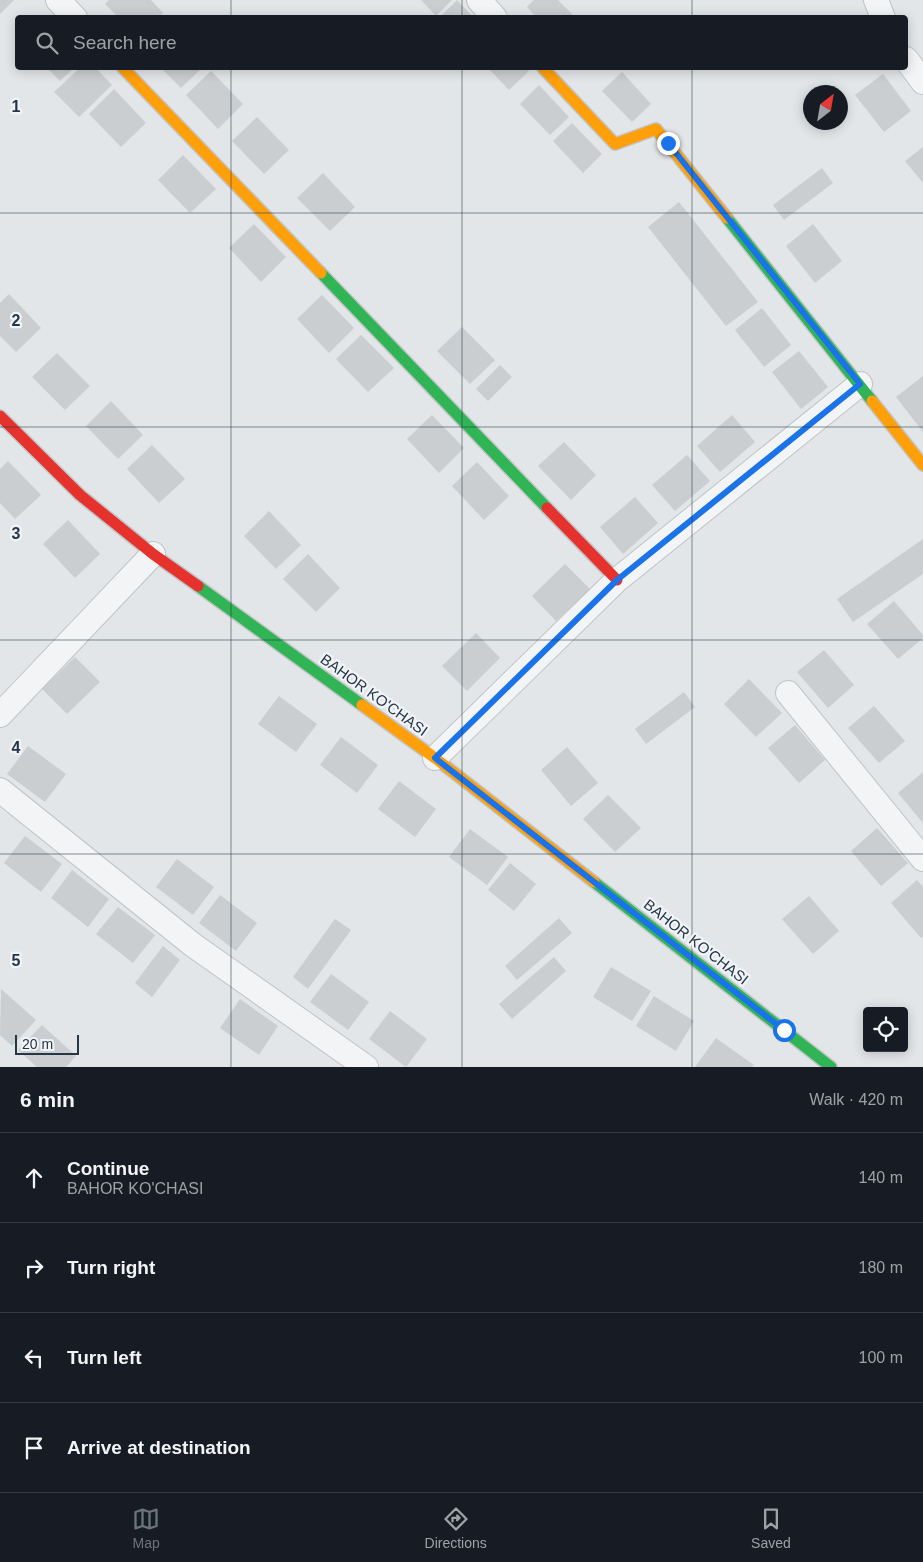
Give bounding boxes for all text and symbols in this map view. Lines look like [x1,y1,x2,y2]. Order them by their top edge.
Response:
search box [15,15,908,70]
icon: search [33,29,61,57]
text: Search here [73,32,177,53]
north arrow [803,85,848,130]
text: 1 [12,98,21,115]
route end [657,132,680,155]
text: 2 [12,312,21,329]
text: 3 [12,525,21,542]
street label: BAHOR KO'CHASI [318,650,431,739]
text: 4 [12,739,21,756]
street label: BAHOR KO'CHASI [641,896,752,988]
text: 5 [12,952,21,969]
map controls [863,1007,908,1052]
button: locate [863,1007,908,1052]
route start [773,1019,796,1042]
scale bar [15,1032,79,1055]
text: 20 m [22,1036,53,1052]
text: 6 min [20,1088,75,1111]
text: Walk · 420 m [809,1091,903,1108]
text: Continue [67,1158,149,1179]
icon: ahead [20,1164,48,1192]
text: 140 m [859,1169,903,1186]
text: BAHOR KO'CHASI [67,1180,203,1197]
icon: right [20,1254,48,1282]
text: Turn right [67,1257,155,1278]
text: 180 m [859,1259,903,1276]
icon: left [20,1344,48,1372]
text: Turn left [67,1347,142,1368]
text: 100 m [859,1349,903,1366]
icon: arrive [20,1434,48,1462]
text: Arrive at destination [67,1437,251,1458]
tab: Map [132,1505,160,1551]
tab: Directions [425,1505,487,1551]
tab: Saved [751,1505,791,1551]

